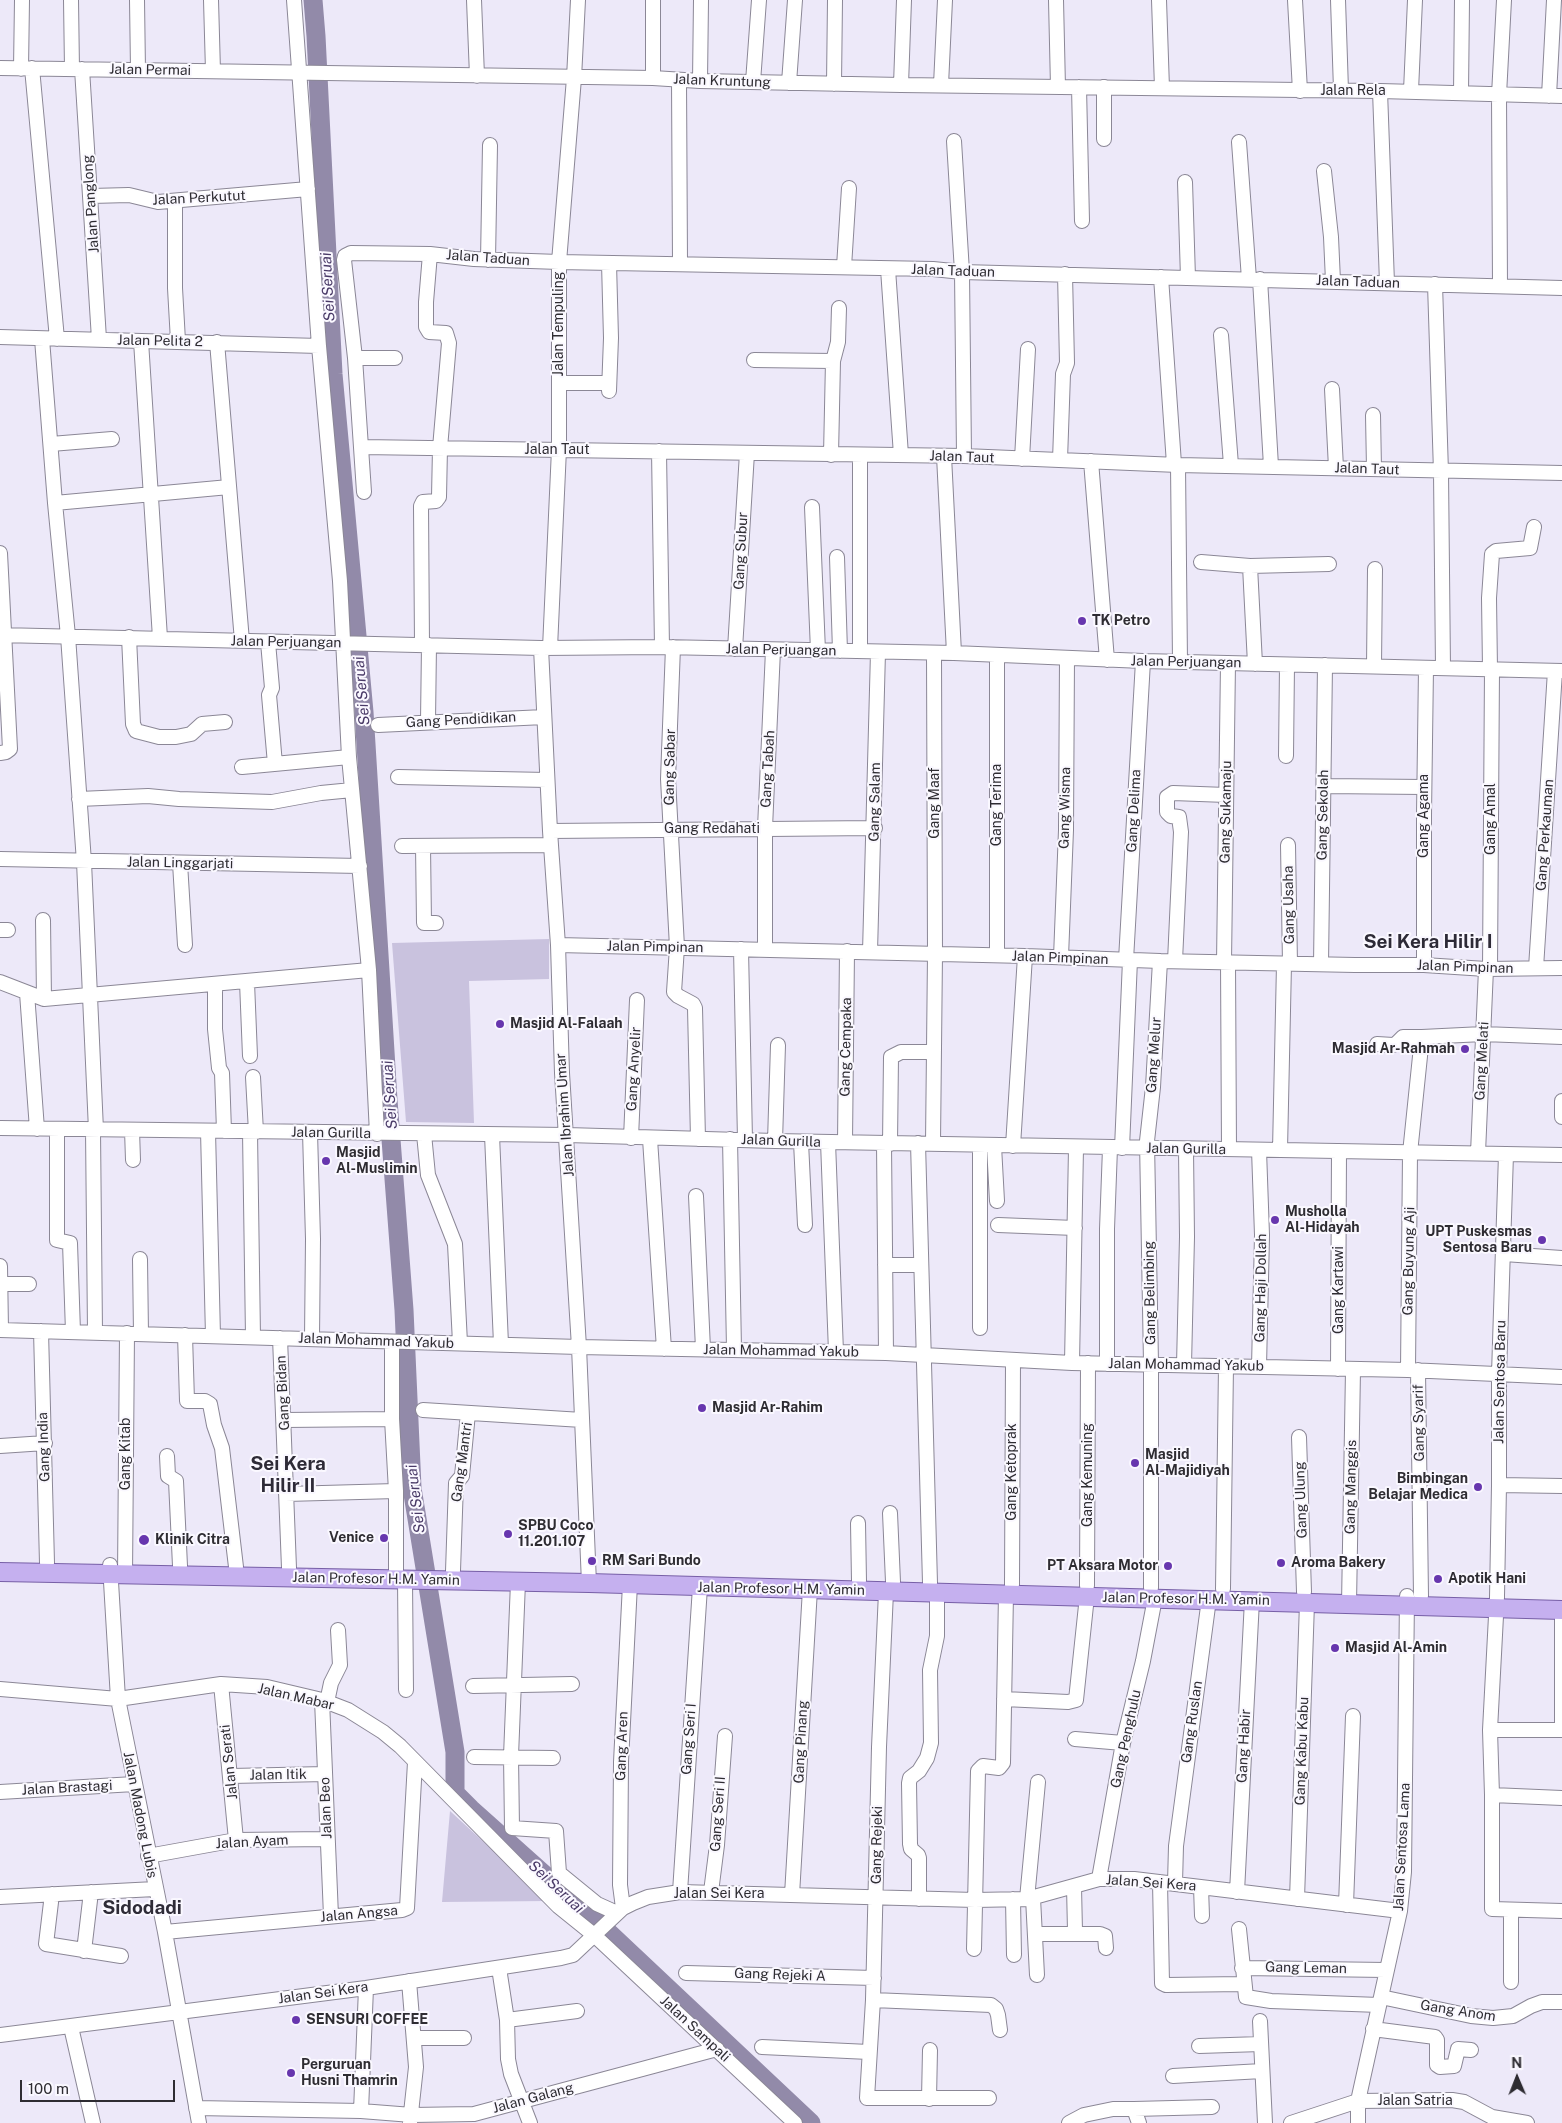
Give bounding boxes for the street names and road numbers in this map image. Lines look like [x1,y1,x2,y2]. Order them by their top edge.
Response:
street label: Jalan Permai [109,61,191,79]
street label: Jalan Kruntung [673,71,771,91]
street label: Jalan Rela [1320,83,1386,99]
street label: Jalan Panglong [79,154,103,254]
street label: Jalan Perkutut [152,187,246,209]
street label: Jalan Taduan [445,247,531,269]
street label: Jalan Taduan [911,261,995,281]
street label: Jalan Tempuling [551,271,567,377]
street label: Jalan Taduan [1316,272,1400,292]
street label: Jalan Pelita 2 [117,332,203,350]
street label: Jalan Taut [524,442,590,458]
street label: Jalan Taut [929,447,995,467]
street label: Jalan Taut [1334,459,1400,479]
street label: Gang Subur [731,512,751,590]
street label: Jalan Perjuangan [231,633,341,651]
street label: Jalan Perjuangan [726,641,836,659]
street label: Jalan Perjuangan [1131,653,1241,671]
street label: Gang Pendidikan [405,709,517,731]
street label: Gang Sabar [661,728,679,806]
street label: Gang Tabah [758,730,778,808]
street label: Gang Sukamaju [1217,760,1235,864]
street label: Gang Salam [866,762,884,842]
street label: Gang Terima [989,764,1005,846]
street label: Gang Maaf [927,767,943,839]
street label: Gang Wisma [1056,767,1074,849]
street label: Gang Delima [1123,769,1145,853]
street label: Gang Sekolah [1314,769,1332,861]
street label: Gang Agama [1416,774,1432,858]
street label: Gang Perkauman [1533,779,1557,891]
street label: Gang Amal [1483,783,1499,855]
street label: Gang Redahati [664,821,760,837]
street label: Jalan Linggarjati [127,854,233,872]
street label: Gang Usaha [1280,866,1298,944]
street label: Jalan Pimpinan [606,938,704,956]
street label: Jalan Pimpinan [1011,948,1109,968]
street label: Jalan Pimpinan [1416,957,1514,977]
street label: Gang Cempaka [837,997,855,1097]
street label: Gang Melur [1143,1016,1165,1094]
street label: Gang Melati [1472,1021,1492,1101]
street label: Gang Anyelir [623,1026,645,1112]
street label: Jalan Ibrahim Umar [552,1053,578,1177]
street label: Jalan Gurilla [291,1124,371,1142]
street label: Jalan Gurilla [741,1131,821,1151]
street label: Jalan Gurilla [1146,1140,1226,1158]
street label: Gang Buyung Aji [1400,1206,1418,1316]
street label: Gang Haji Dollah [1252,1233,1270,1343]
street label: Gang Belimbing [1141,1241,1159,1345]
street label: Gang Kartawi [1331,1246,1347,1334]
street label: Jalan Sentosa Baru [1491,1320,1509,1444]
street label: Jalan Mohammad Yakub [298,1330,454,1352]
street label: Jalan Mohammad Yakub [703,1341,859,1361]
street label: Gang Bidan [273,1355,293,1431]
street label: Jalan Mohammad Yakub [1108,1355,1264,1375]
street label: Gang Syarif [1410,1384,1428,1462]
street label: Gang India [34,1412,54,1482]
street label: Gang Kitab [118,1418,134,1490]
street label: Gang Mantri [448,1421,476,1503]
street label: Gang Ketoprak [1004,1423,1020,1521]
street label: Gang Kemuning [1080,1423,1096,1527]
street label: Gang Manggis [1342,1440,1360,1534]
street label: Gang Ulung [1291,1461,1311,1539]
street label: Jalan Profesor H.M. Yamin [292,1569,460,1589]
street label: Jalan Profesor H.M. Yamin [697,1579,865,1599]
street label: Jalan Profesor H.M. Yamin [1102,1589,1270,1609]
street label: Jalan Mabar [256,1680,336,1714]
street label: Gang Ruslan [1178,1680,1206,1764]
street label: Gang Penghulu [1107,1688,1145,1790]
street label: Gang Kabu Kabu [1292,1696,1312,1806]
street label: Gang Pinang [790,1700,812,1784]
street label: Gang Seri I [678,1703,700,1775]
street label: Gang Habir [1234,1709,1254,1783]
street label: Gang Aren [612,1711,632,1781]
street label: Jalan Serati [217,1724,241,1800]
street label: Jalan Madong Lubis [120,1750,160,1880]
street label: Jalan Itik [249,1766,307,1784]
street label: Gang Seri II [707,1776,729,1852]
street label: Jalan Brastagi [21,1777,113,1799]
street label: Jalan Beo [317,1777,335,1839]
street label: Jalan Sentosa Lama [1390,1782,1414,1912]
street label: Gang Rejeki [868,1806,886,1884]
street label: Jalan Ayam [215,1832,289,1852]
street label: Jalan Sei Kera [1105,1871,1197,1895]
street label: Jalan Sei Kera [674,1886,764,1902]
street label: Jalan Angsa [319,1902,399,1926]
street label: Gang Leman [1265,1959,1347,1977]
street label: Gang Rejeki A [734,1965,826,1985]
street label: Jalan Sei Kera [277,1978,369,2008]
street label: Jalan Sampali [657,1992,733,2066]
street label: Gang Anom [1419,1997,1497,2025]
street label: Jalan Galang [491,2079,575,2117]
street label: Jalan Satria [1377,2093,1453,2109]

